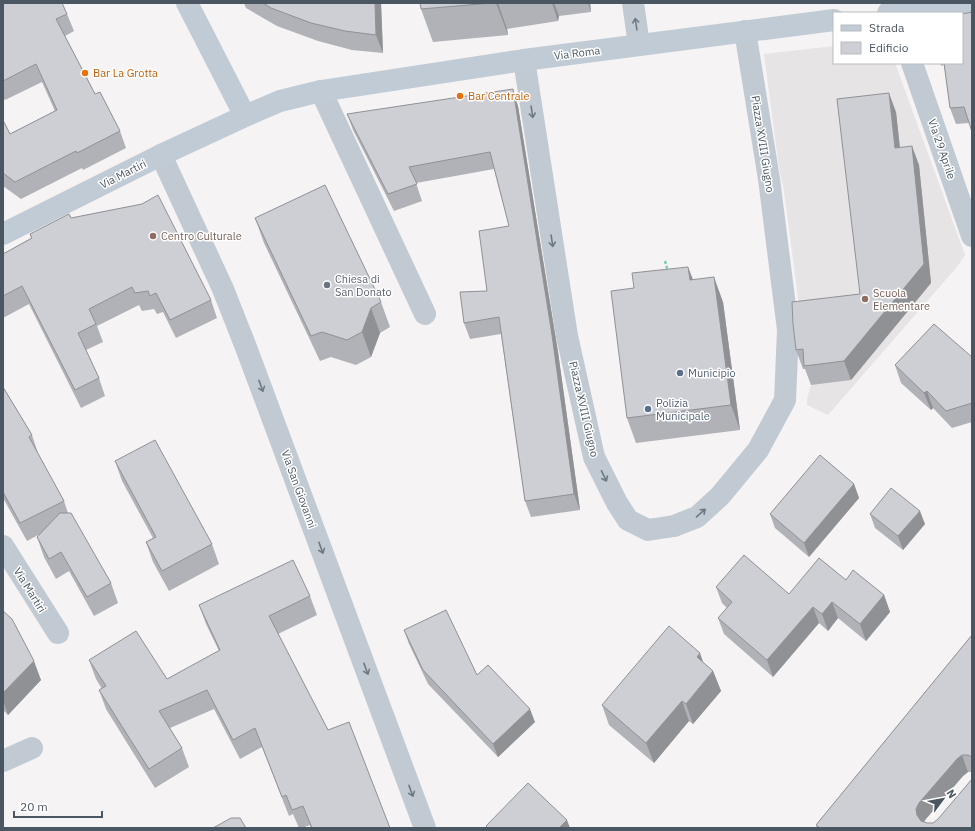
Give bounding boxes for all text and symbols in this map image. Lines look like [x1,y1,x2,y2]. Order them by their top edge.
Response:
legend [833,12,963,64]
one-way arrow [632,18,640,31]
text: Strada [869,20,905,35]
text: Edificio [869,40,909,55]
street label: Via Roma [553,43,601,63]
place label: Bar La Grotta [93,66,158,80]
marker: Bar La Grotta [80,68,90,78]
place label: Bar Centrale [468,89,530,103]
marker: Bar Centrale [455,91,465,101]
street label: Piazza XVIII Giugno [748,94,778,194]
one-way arrow [528,105,536,118]
street label: Via 29 Aprile [925,117,959,181]
street label: Via Martiri [97,156,149,192]
place label: Centro Culturale [161,229,242,243]
marker: Centro Culturale [148,231,158,241]
one-way arrow [548,234,556,247]
place label: Chiesa di San Donato [335,272,392,299]
marker: Chiesa di San Donato [322,280,332,290]
place label: Scuola Elementare [873,286,930,313]
marker: Scuola Elementare [860,294,870,304]
street label: Piazza XVIII Giugno [566,360,602,458]
place label: Municipio [688,366,736,380]
marker: Municipio [675,368,685,378]
one-way arrow [257,380,265,392]
place label: Polizia Municipale [656,396,710,423]
marker: Polizia Municipale [643,404,653,414]
street label: Via San Giovanni [278,448,320,530]
one-way arrow [600,470,608,482]
one-way arrow [696,508,707,517]
one-way arrow [317,541,325,553]
street label: Via Martiri [11,565,49,615]
one-way arrow [362,663,370,675]
north arrow [923,779,963,819]
one-way arrow [408,785,416,797]
text: N [943,787,960,801]
scale bar [14,793,102,819]
text: 20 m [20,799,48,814]

